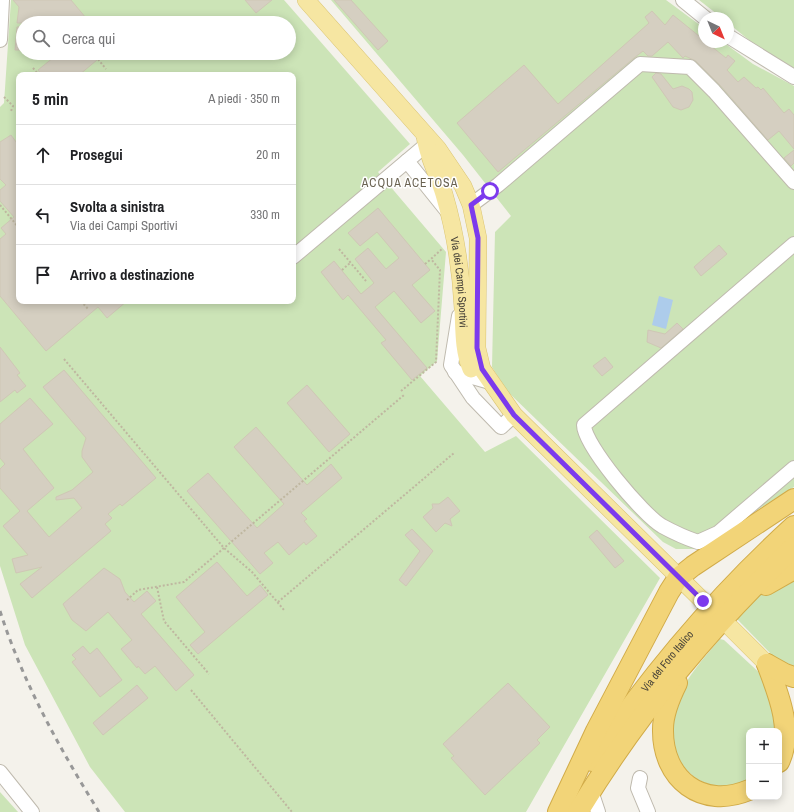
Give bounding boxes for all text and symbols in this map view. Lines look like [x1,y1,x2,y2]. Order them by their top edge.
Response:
north arrow [698,12,734,48]
search box [16,16,296,60]
icon: search [30,27,52,49]
text: Cerca qui [62,28,115,49]
text: 5 min [32,87,68,110]
text: A piedi · 350 m [208,90,280,107]
icon: ahead [32,144,54,166]
text: Prosegui [70,144,123,165]
text: 20 m [256,146,280,163]
district label: ACQUA ACETOSA [361,175,458,191]
route start [481,182,499,200]
text: Svolta a sinistra [70,196,164,217]
icon: left [32,204,54,226]
text: 330 m [250,206,280,223]
text: Via dei Campi Sportivi [70,217,178,234]
street label: Via dei Campi Sportivi [448,236,471,328]
icon: arrive [32,264,54,286]
text: Arrivo a destinazione [70,264,194,285]
route end [694,592,712,610]
street label: Via del Foro Italico [638,627,696,695]
map controls [746,728,782,800]
button: + [746,728,782,764]
button: − [746,764,782,800]

